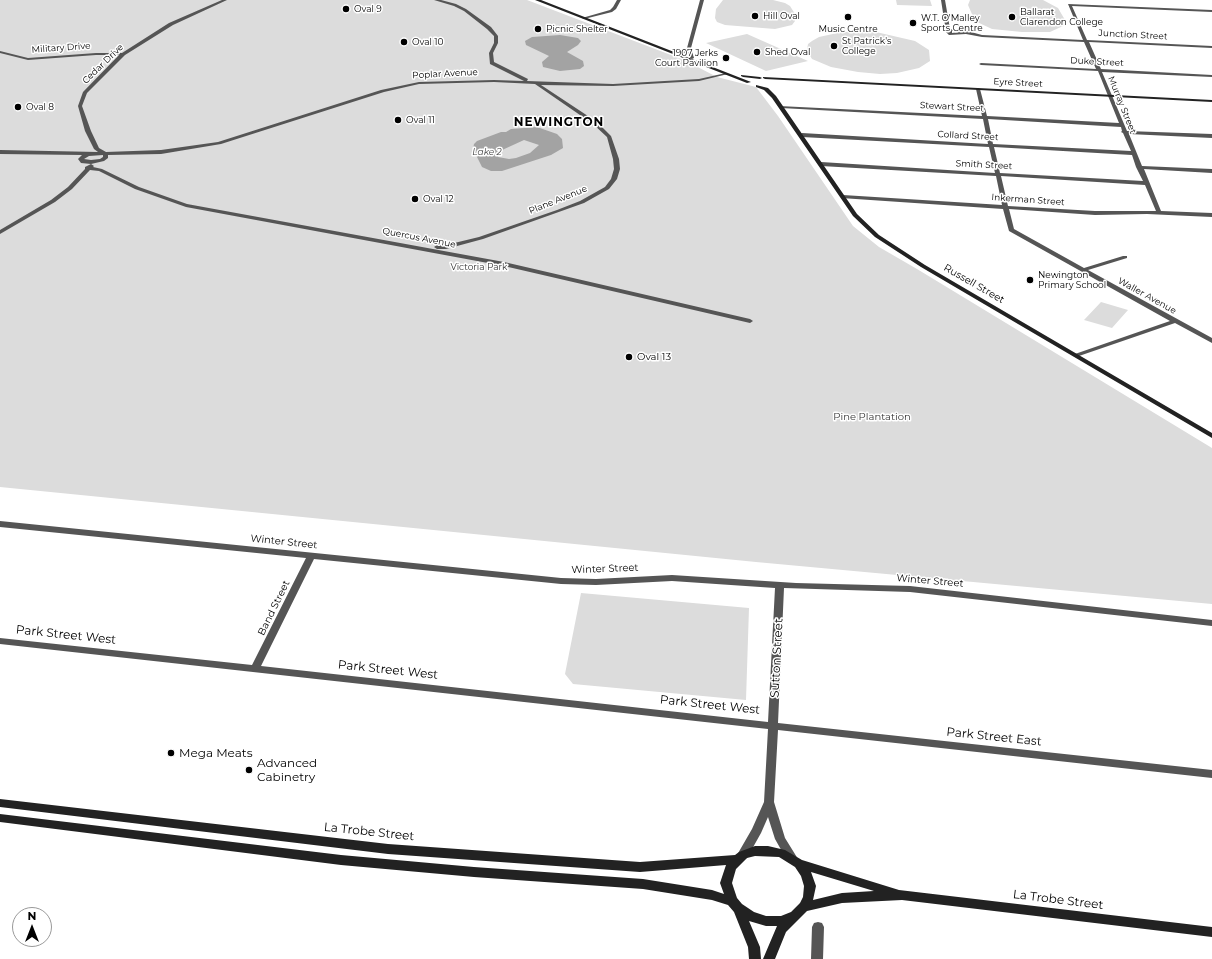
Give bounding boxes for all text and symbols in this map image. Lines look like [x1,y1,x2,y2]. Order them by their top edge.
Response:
marker: Oval 9 [341,4,351,14]
place label: Oval 9 [354,4,382,14]
place label: Ballarat Clarendon College [1020,7,1103,28]
marker: Hill Oval [750,11,760,21]
place label: Hill Oval [763,11,800,21]
marker: Music Centre [843,12,853,22]
marker: Ballarat Clarendon College [1007,12,1017,22]
place label: W.T. O'Malley Sports Centre [921,13,983,34]
marker: W.T. O'Malley Sports Centre [908,18,918,28]
marker: Picnic Shelter [533,24,543,34]
place label: Picnic Shelter [546,24,608,34]
place label: Music Centre [818,24,878,34]
street label: Junction Street [1098,28,1168,42]
place label: St Patrick's College [842,36,891,57]
marker: Oval 10 [399,37,409,47]
place label: Oval 10 [412,37,444,47]
street label: Military Drive [31,41,91,55]
marker: St Patrick's College [829,41,839,51]
street label: Cedar Drive [80,42,126,86]
marker: Shed Oval [752,47,762,57]
place label: Shed Oval [765,47,810,57]
place label: 1907 Jerks Court Pavilion [655,48,718,69]
marker: 1907 Jerks Court Pavilion [721,53,731,63]
street label: Duke Street [1070,55,1124,69]
street label: Poplar Avenue [412,67,478,81]
street label: Murray Street [1106,75,1138,135]
street label: Eyre Street [993,76,1043,90]
street label: Stewart Street [920,100,984,114]
marker: Oval 8 [13,102,23,112]
place label: Oval 8 [26,102,54,112]
marker: Oval 11 [393,115,403,125]
place label: Oval 11 [406,115,435,125]
district label: NEWINGTON [514,115,604,129]
street label: Collard Street [937,129,999,143]
water label: Lake 2 [472,147,502,157]
street label: Smith Street [955,158,1013,172]
street label: Plane Avenue [527,183,589,217]
street label: Inkerman Street [991,192,1065,208]
marker: Oval 12 [410,194,420,204]
place label: Oval 12 [423,194,454,204]
street label: Quercus Avenue [381,226,457,250]
park label: Victoria Park [451,262,507,272]
street label: Russell Street [942,262,1006,306]
place label: Newington Primary School [1038,270,1106,291]
marker: Newington Primary School [1025,275,1035,285]
street label: Waller Avenue [1116,276,1178,316]
place label: Oval 13 [637,351,671,363]
marker: Oval 13 [624,352,634,362]
park label: Pine Plantation [833,411,911,423]
street label: Winter Street [250,533,318,551]
street label: Winter Street [571,562,639,576]
street label: Winter Street [896,572,964,590]
street label: Band Street [255,578,293,638]
street label: Sutton Street [768,618,786,698]
street label: Park Street West [15,623,117,647]
street label: Park Street West [337,658,439,682]
street label: Park Street West [659,693,761,717]
street label: Park Street East [946,725,1042,749]
place label: Mega Meats [179,746,252,760]
marker: Mega Meats [166,748,176,758]
place label: Advanced Cabinetry [257,756,317,784]
marker: Advanced Cabinetry [244,765,254,775]
street label: La Trobe Street [323,820,415,844]
street label: La Trobe Street [1012,887,1104,913]
north arrow [12,907,52,947]
text: N [28,909,36,923]

